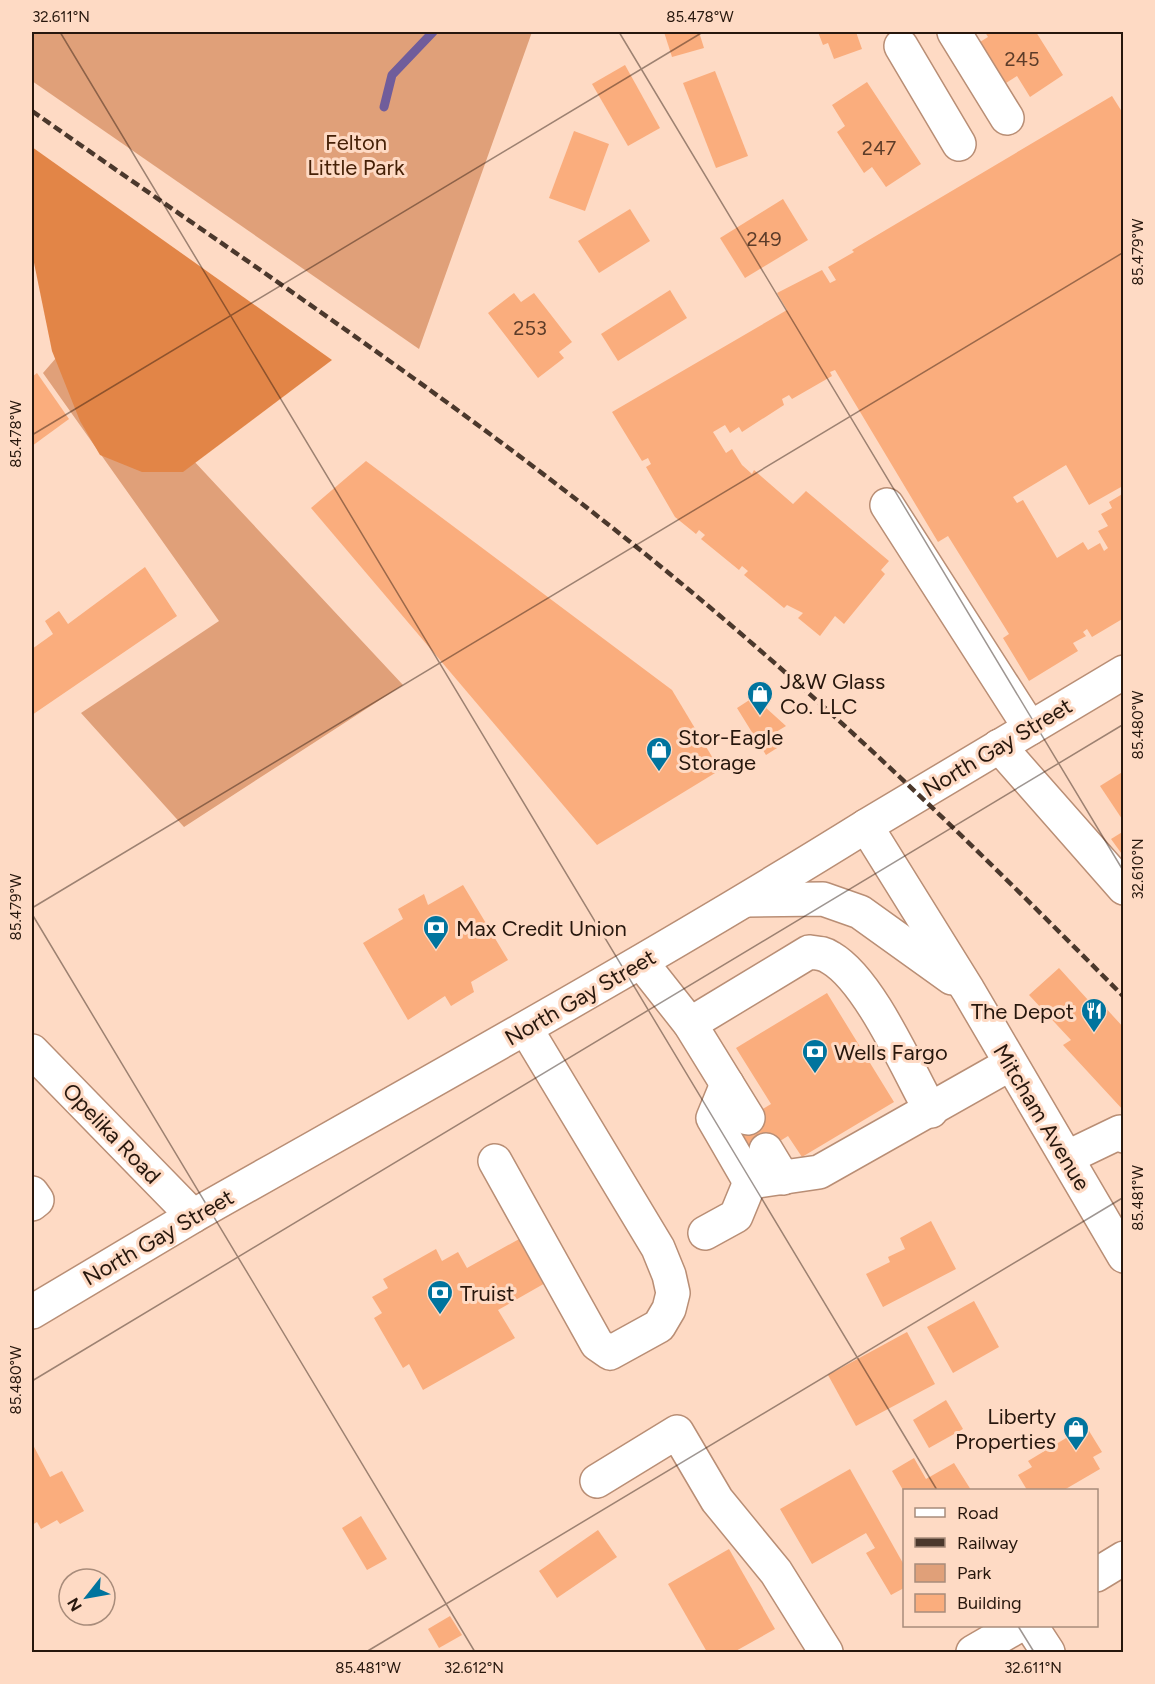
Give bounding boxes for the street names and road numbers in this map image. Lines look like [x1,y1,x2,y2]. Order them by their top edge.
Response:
street label: North Gay Street [918,692,1077,803]
street label: North Gay Street [500,943,660,1052]
street label: Mitcham Avenue [987,1039,1096,1195]
street label: Opelika Road [57,1077,166,1189]
street label: North Gay Street [78,1183,238,1292]

